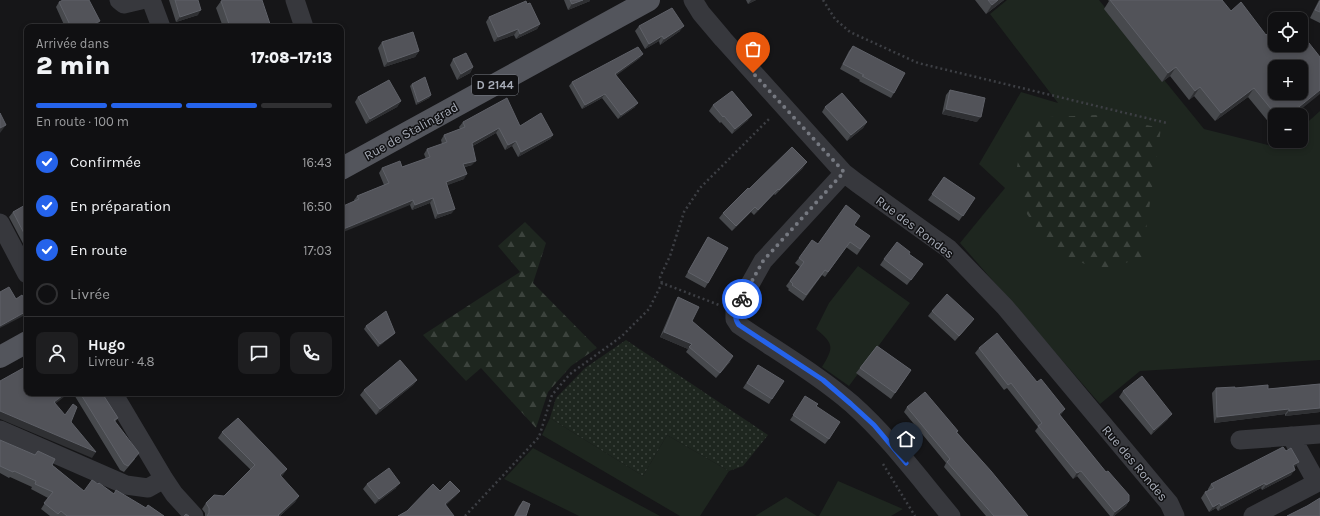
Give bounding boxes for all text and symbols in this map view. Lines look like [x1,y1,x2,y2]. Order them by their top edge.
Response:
map controls [1268,12,1308,148]
button: locate [1268,12,1308,52]
pin [736,32,770,73]
text: Arrivée dans [36,36,109,51]
icon: bag [742,38,764,60]
text: 17:08–17:13 [251,49,332,67]
text: 2 min [36,50,111,81]
button: + [1268,60,1308,100]
road number: D 2144 [472,75,518,95]
street label: Rue de Stalingrad [361,99,461,163]
button: − [1268,108,1308,148]
text: En route · 100 m [36,114,129,129]
icon: check [36,151,58,173]
text: Confirmée [70,153,141,171]
text: 16:43 [302,155,332,170]
street label: Rue des Rondes [873,193,957,261]
icon: check [36,195,58,217]
text: En préparation [70,197,171,215]
text: 16:50 [302,199,332,214]
icon: check [36,239,58,261]
text: En route [70,241,127,259]
text: 17:03 [303,243,332,258]
courier [722,279,762,319]
text: Livrée [70,285,110,303]
icon: bike [731,288,753,310]
button: person [36,332,78,374]
button: chat [238,332,280,374]
button: phone [290,332,332,374]
text: Hugo [88,336,125,354]
text: Livreur · 4.8 [88,354,155,369]
pin [889,422,923,463]
street label: Rue des Rondes [1099,422,1171,504]
icon: home [895,428,917,450]

